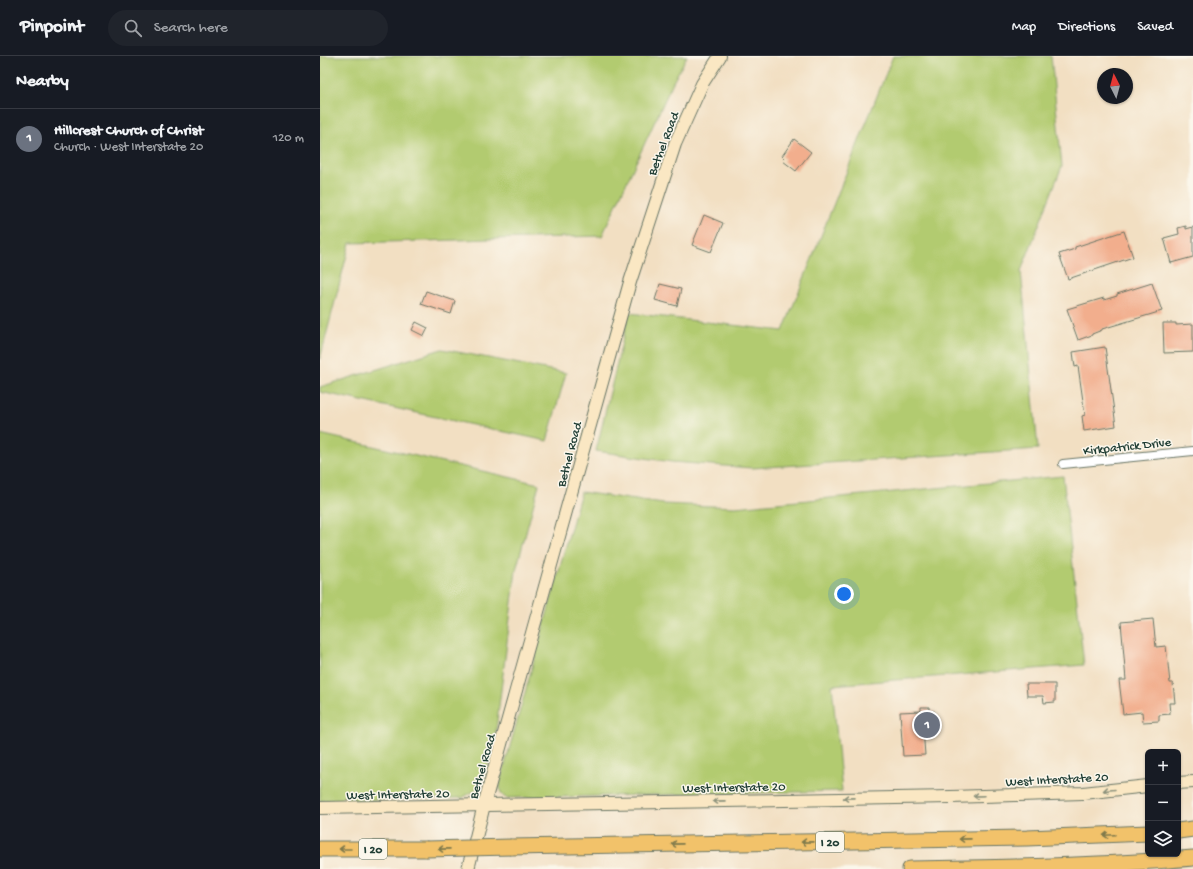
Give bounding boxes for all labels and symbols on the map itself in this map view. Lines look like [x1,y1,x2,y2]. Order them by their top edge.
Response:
north arrow [1097,68,1133,104]
street label: Bethel Road [645,109,684,179]
street label: Bethel Road [554,419,587,490]
street label: Kirkpatrick Drive [1083,435,1172,460]
your location [834,584,854,604]
pin: 1 [914,710,940,740]
street label: Bethel Road [467,731,500,802]
street label: West Interstate 20 [1005,770,1110,791]
street label: West Interstate 20 [682,780,786,797]
one-way arrow [1103,786,1116,794]
street label: West Interstate 20 [346,787,450,804]
one-way arrow [973,792,986,800]
one-way arrow [843,795,856,802]
one-way arrow [713,797,726,805]
one-way arrow [1103,831,1116,839]
road number: I 20 [816,832,844,852]
one-way arrow [959,835,972,843]
one-way arrow [801,838,814,846]
road number: I 20 [359,839,387,859]
one-way arrow [671,840,684,848]
one-way arrow [339,845,352,853]
one-way arrow [438,845,451,852]

